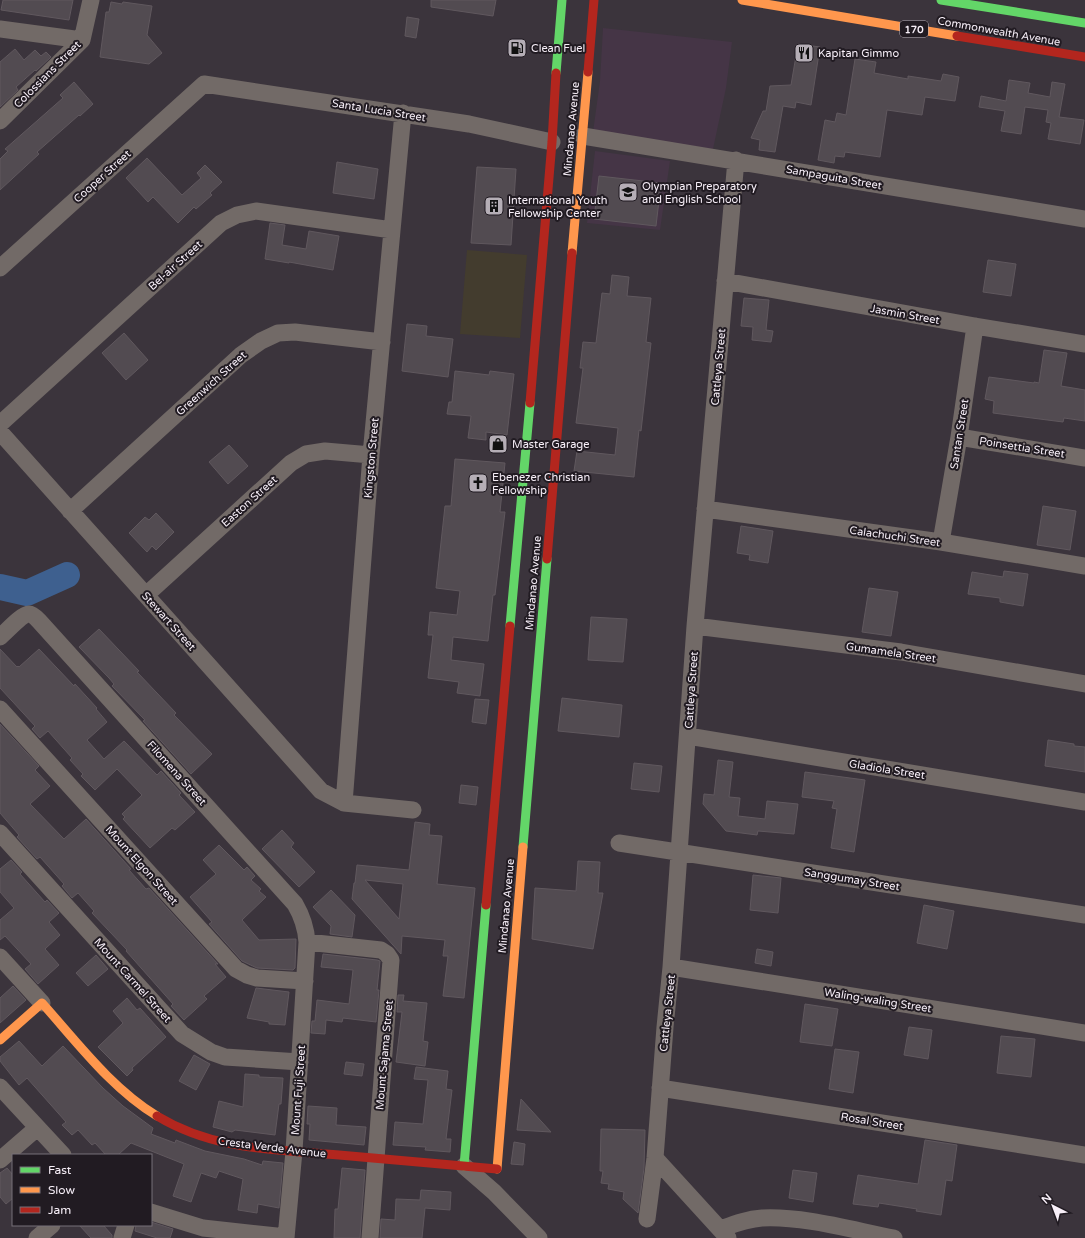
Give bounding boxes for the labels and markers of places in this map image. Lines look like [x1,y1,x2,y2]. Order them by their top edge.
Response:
fuel station icon: Clean Fuel [506,37,528,59]
place label: Clean Fuel [531,42,585,55]
restaurant icon: Kapitan Gimmo [793,42,815,64]
place label: Kapitan Gimmo [818,47,899,60]
place label: Olympian Preparatory and English School [642,180,757,206]
school or university icon: Olympian Preparatory and English School [617,181,639,203]
place label: International Youth Fellowship Center [508,194,608,220]
building icon: International Youth Fellowship Center [483,195,505,217]
shop icon: Master Garage [487,433,509,455]
place label: Master Garage [512,438,590,451]
place label: Ebenezer Christian Fellowship [492,471,590,497]
church icon: Ebenezer Christian Fellowship [467,472,489,494]

